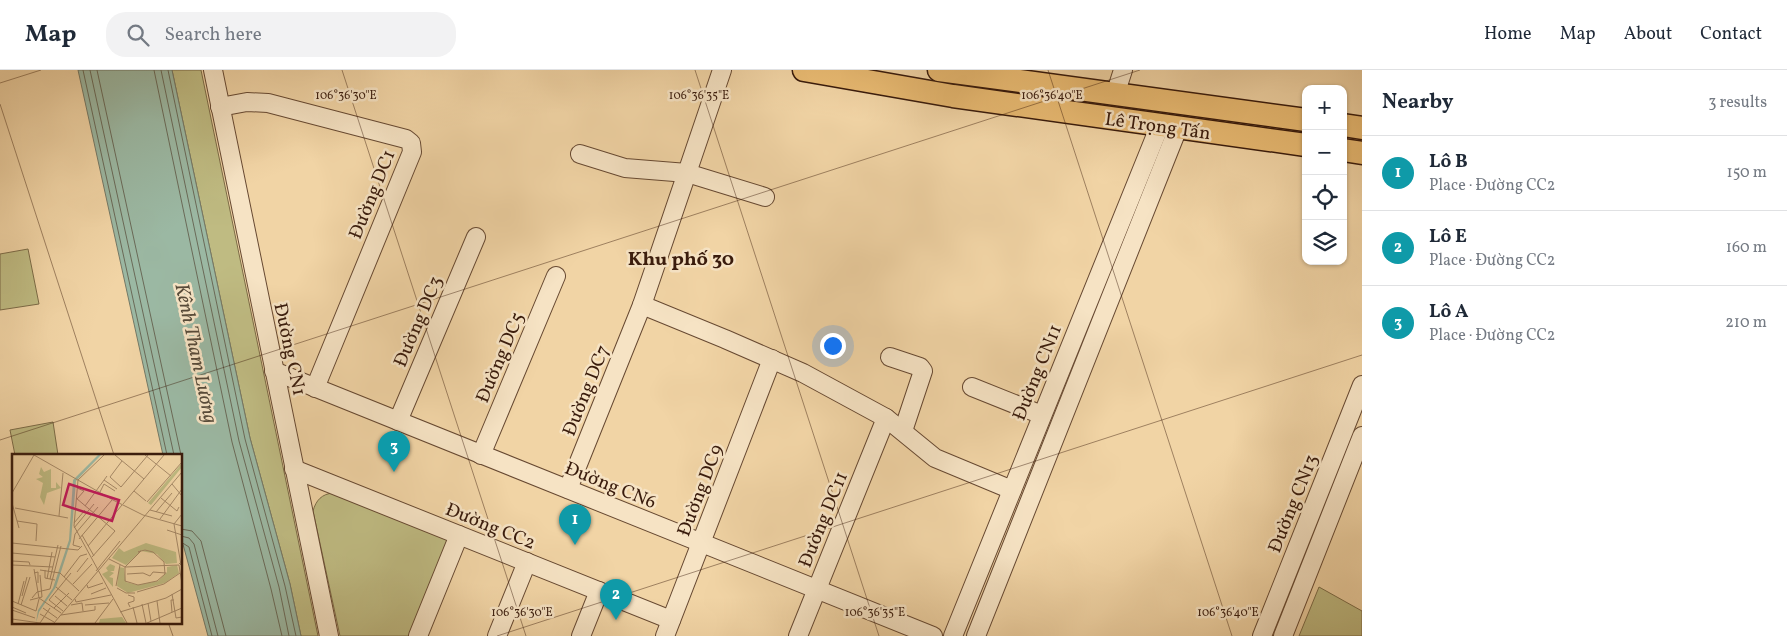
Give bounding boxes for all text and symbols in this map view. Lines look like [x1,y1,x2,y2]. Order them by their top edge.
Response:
search box [106,12,456,57]
text: Map [25,18,76,52]
icon: search [124,21,152,49]
text: Search here [164,22,262,48]
text: Home [1484,22,1532,47]
text: Map [1560,22,1596,47]
text: About [1624,22,1672,47]
text: Contact [1700,22,1762,47]
map controls [1302,85,1347,265]
button: + [1302,85,1347,130]
text: 106°36'30"E [315,88,377,104]
text: 106°36'35"E [669,88,729,104]
text: 106°36'40"E [1021,88,1083,104]
text: Nearby [1382,88,1453,117]
text: 3 results [1708,92,1767,114]
street label: Lê Trọng Tấn [1103,107,1212,147]
button: − [1302,130,1347,175]
street label: Đường DC1 [343,146,403,243]
text: Lô B [1429,149,1468,175]
text: 1 [1395,162,1401,184]
text: 150 m [1726,162,1767,184]
button: locate [1302,175,1347,220]
text: Place · Đường CC2 [1429,175,1555,197]
button: layers [1302,220,1347,265]
text: Lô E [1429,224,1467,250]
text: 2 [1394,237,1402,259]
text: 160 m [1726,237,1767,259]
district label: Khu phố 30 [628,246,734,274]
text: Place · Đường CC2 [1429,250,1555,272]
street label: Đường DC3 [388,272,450,371]
water label: Kênh Tham Lương [167,281,224,426]
text: Lô A [1429,299,1469,325]
street label: Đường CN1 [267,301,312,398]
street label: Đường DC5 [470,309,532,407]
text: 3 [1394,312,1402,334]
text: 210 m [1725,312,1767,334]
street label: Đường CN11 [1007,321,1069,425]
text: Place · Đường CC2 [1429,325,1555,347]
your location [820,333,846,359]
street label: Đường DC7 [557,341,617,440]
pin: 3 [378,431,410,472]
street label: Đường DC9 [671,441,730,540]
street label: Đường CN13 [1262,451,1325,557]
inset map [12,454,182,624]
street label: Đường CN6 [561,456,660,516]
street label: Đường DC11 [793,468,855,572]
street label: Đường CC2 [441,497,539,557]
pin: 1 [559,504,591,545]
pin: 2 [600,579,632,620]
text: 106°36'30"E [491,605,553,621]
text: 106°36'35"E [845,605,905,621]
text: 106°36'40"E [1197,605,1259,621]

